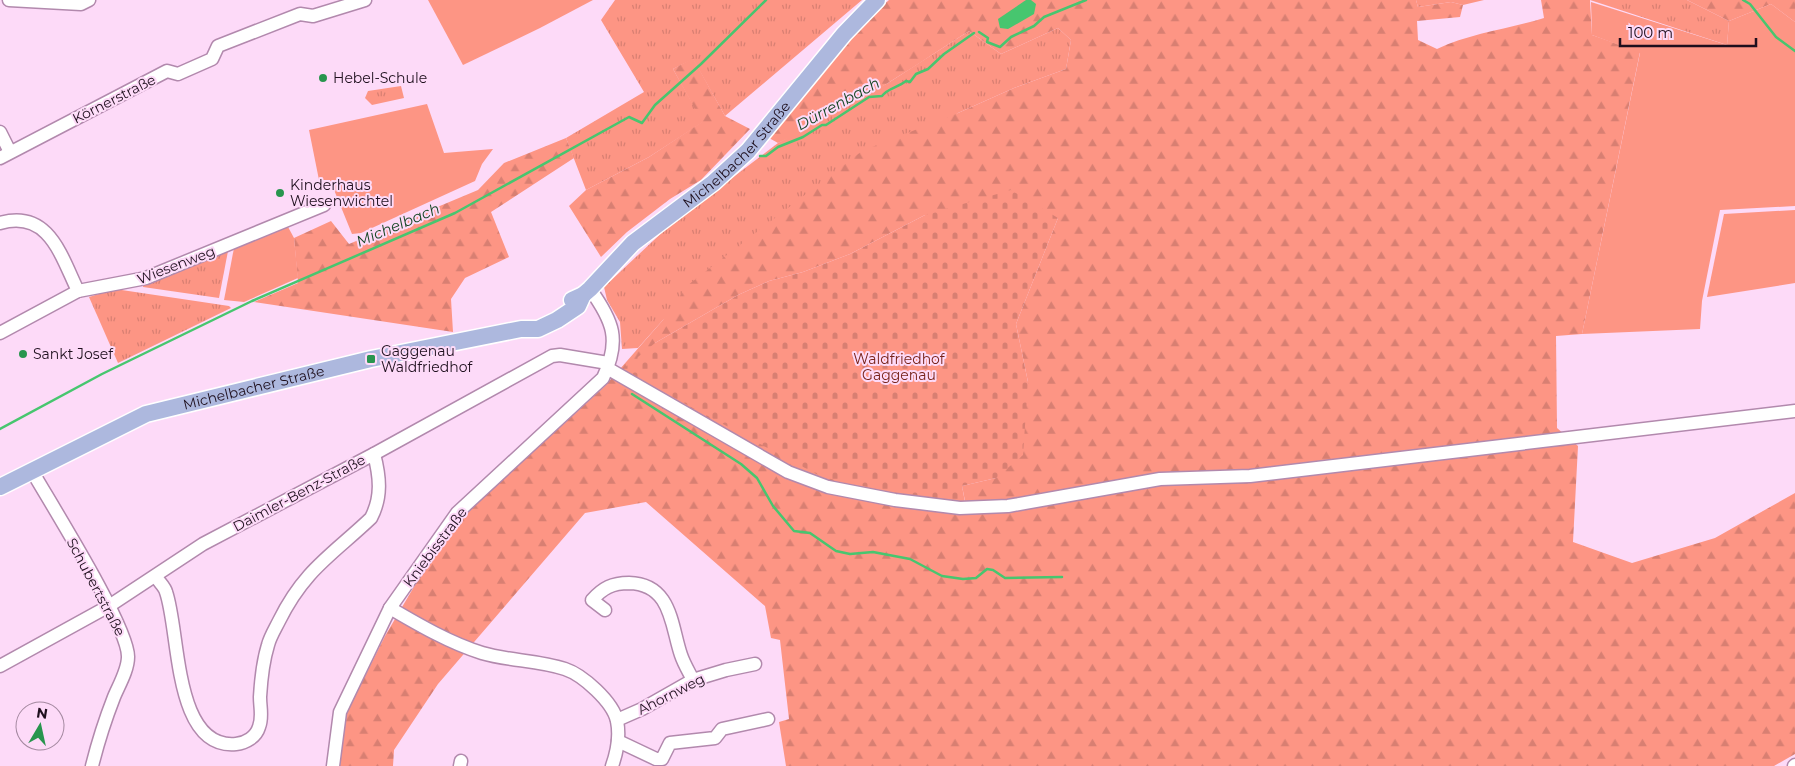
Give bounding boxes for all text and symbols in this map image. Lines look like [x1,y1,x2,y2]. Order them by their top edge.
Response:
scale bar [1620,15,1756,47]
text: 100 m [1628,23,1673,42]
place label: Hebel-Schule [333,69,427,87]
street label: Körnerstraße [69,70,159,128]
marker: Hebel-Schule [317,72,329,84]
water label: Dürrenbach [793,73,883,134]
street label: Michelbacher Straße [679,98,794,212]
place label: Kinderhaus Wiesenwichtel [290,176,393,210]
marker: Kinderhaus Wiesenwichtel [274,187,286,199]
water label: Michelbach [353,198,442,251]
street label: Wiesenweg [134,242,218,288]
place label: Gaggenau Waldfriedhof [381,342,474,376]
place label: Sankt Josef [33,345,114,363]
marker: Sankt Josef [17,348,29,360]
park label: Waldfriedhof Gaggenau [853,350,946,384]
marker: Gaggenau Waldfriedhof [365,353,377,365]
street label: Michelbacher Straße [181,362,326,414]
street label: Daimler-Benz-Straße [230,450,368,536]
street label: Kniebisstraße [399,504,471,590]
street label: Schubertstraße [63,535,129,639]
street label: Ahornweg [634,669,708,719]
north arrow [15,701,65,751]
text: N [35,703,49,723]

